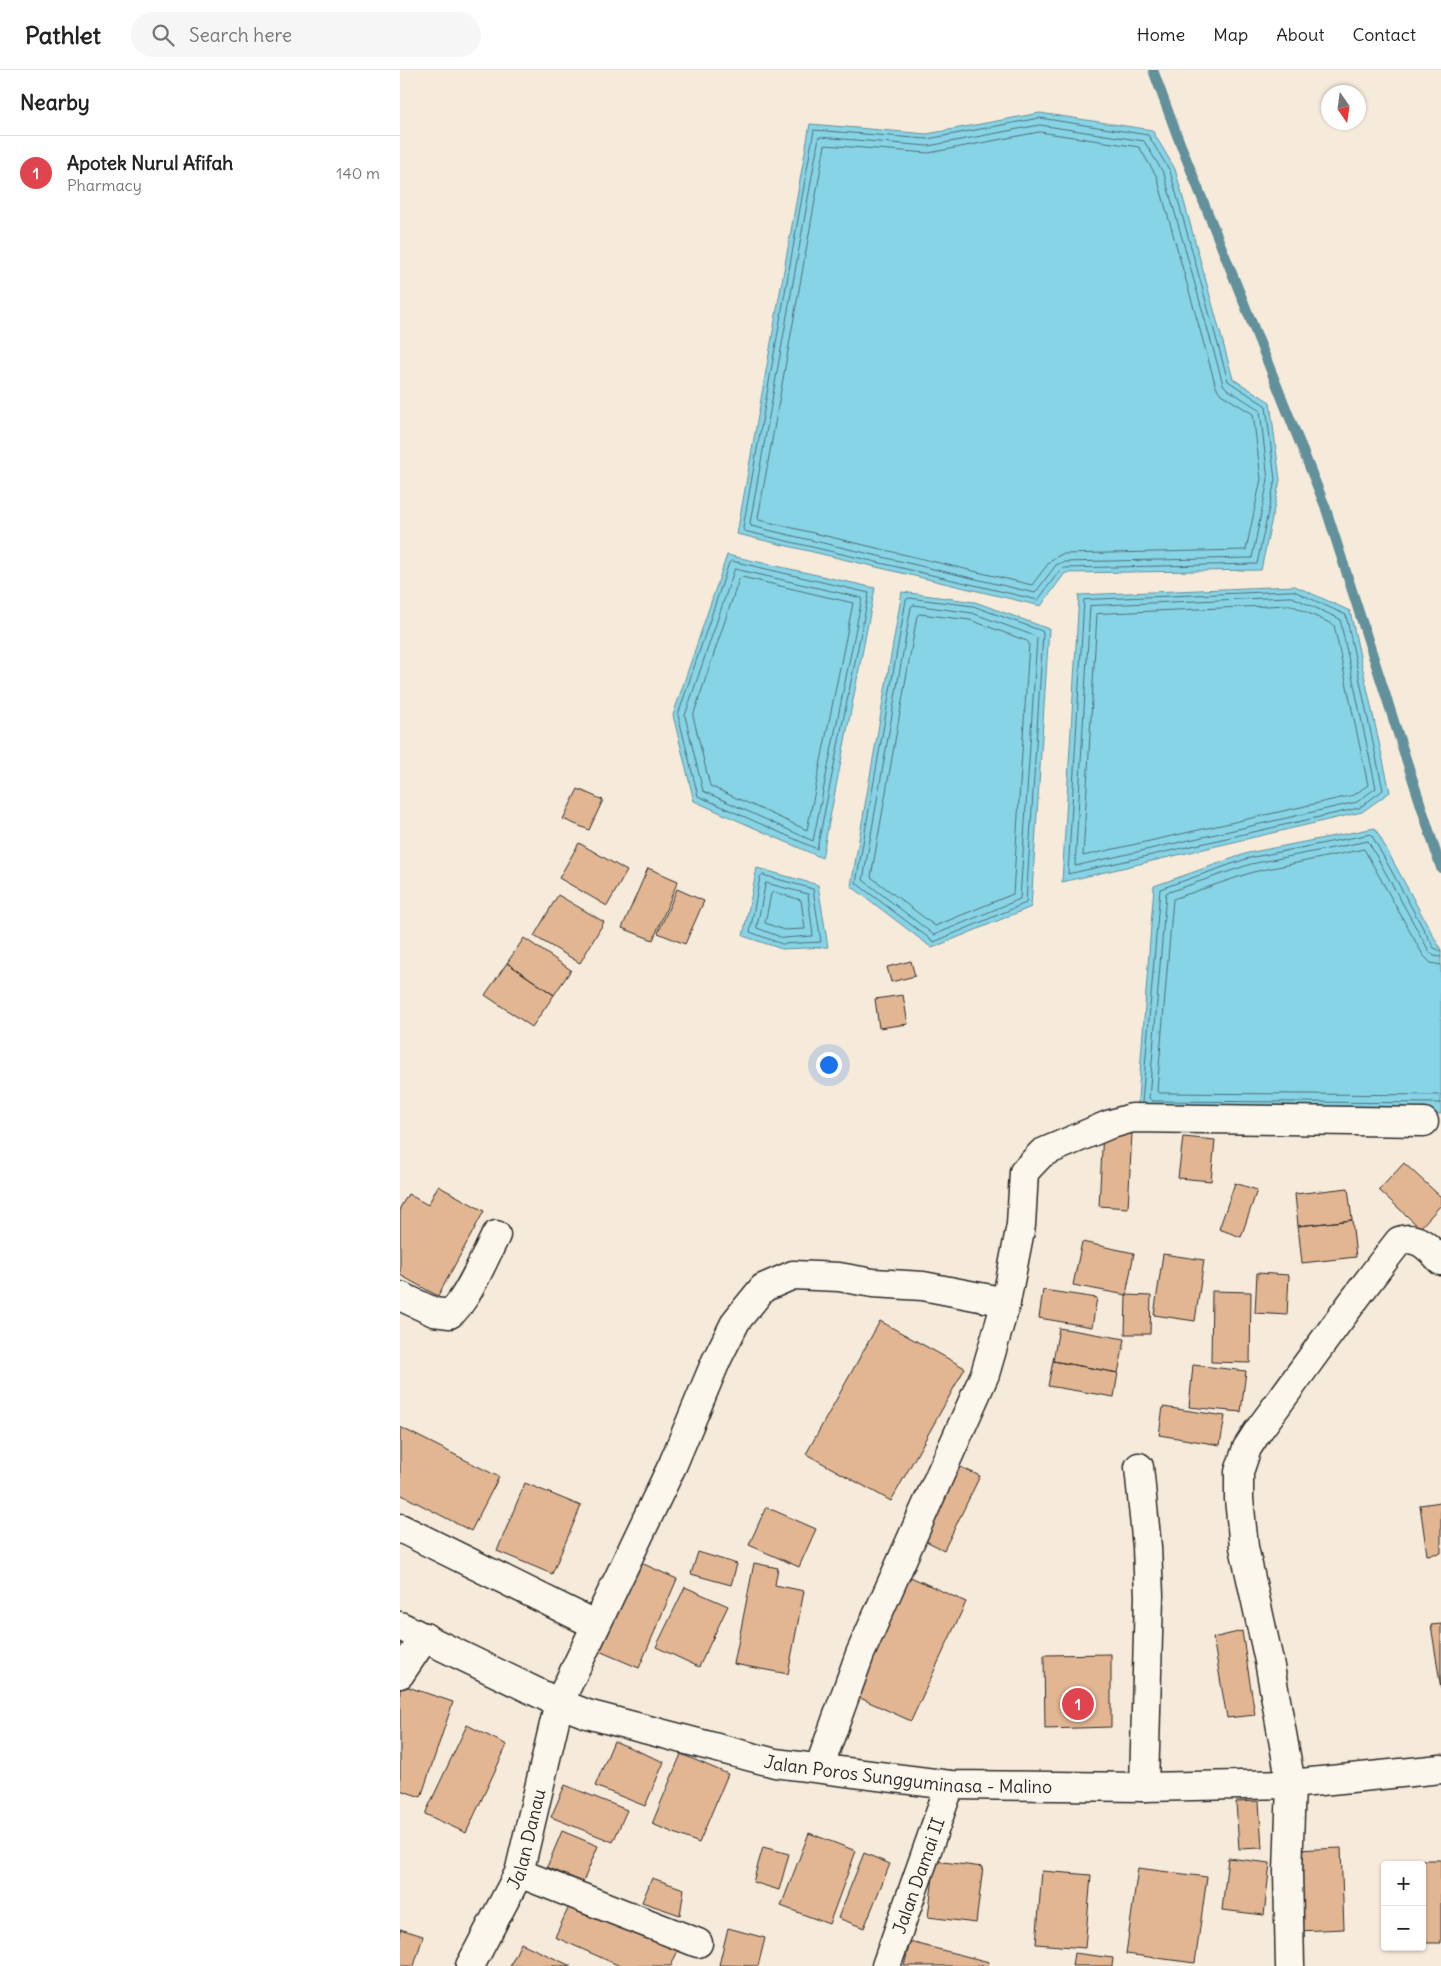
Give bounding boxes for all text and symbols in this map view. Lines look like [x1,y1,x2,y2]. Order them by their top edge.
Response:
search box [131,12,481,57]
text: Pathlet [25,20,101,50]
icon: search [149,21,177,49]
text: Search here [189,23,292,47]
text: Home [1137,23,1185,46]
text: Map [1213,23,1248,46]
text: About [1276,23,1324,46]
text: Contact [1352,23,1416,46]
north arrow [1321,85,1366,130]
text: Nearby [20,89,90,116]
text: Apotek Nurul Afifah [67,151,233,175]
text: 1 [33,163,39,183]
text: 140 m [336,163,380,183]
text: Pharmacy [67,175,142,195]
your location [816,1052,842,1078]
pin: 1 [1062,1685,1094,1723]
street label: Jalan Poros Sungguminasa - Malino [762,1749,1052,1798]
street label: Jalan Danau [501,1786,550,1893]
street label: Jalan Damai II [887,1814,949,1937]
map controls [1381,1861,1426,1951]
button: + [1381,1861,1426,1906]
button: − [1381,1906,1426,1951]

